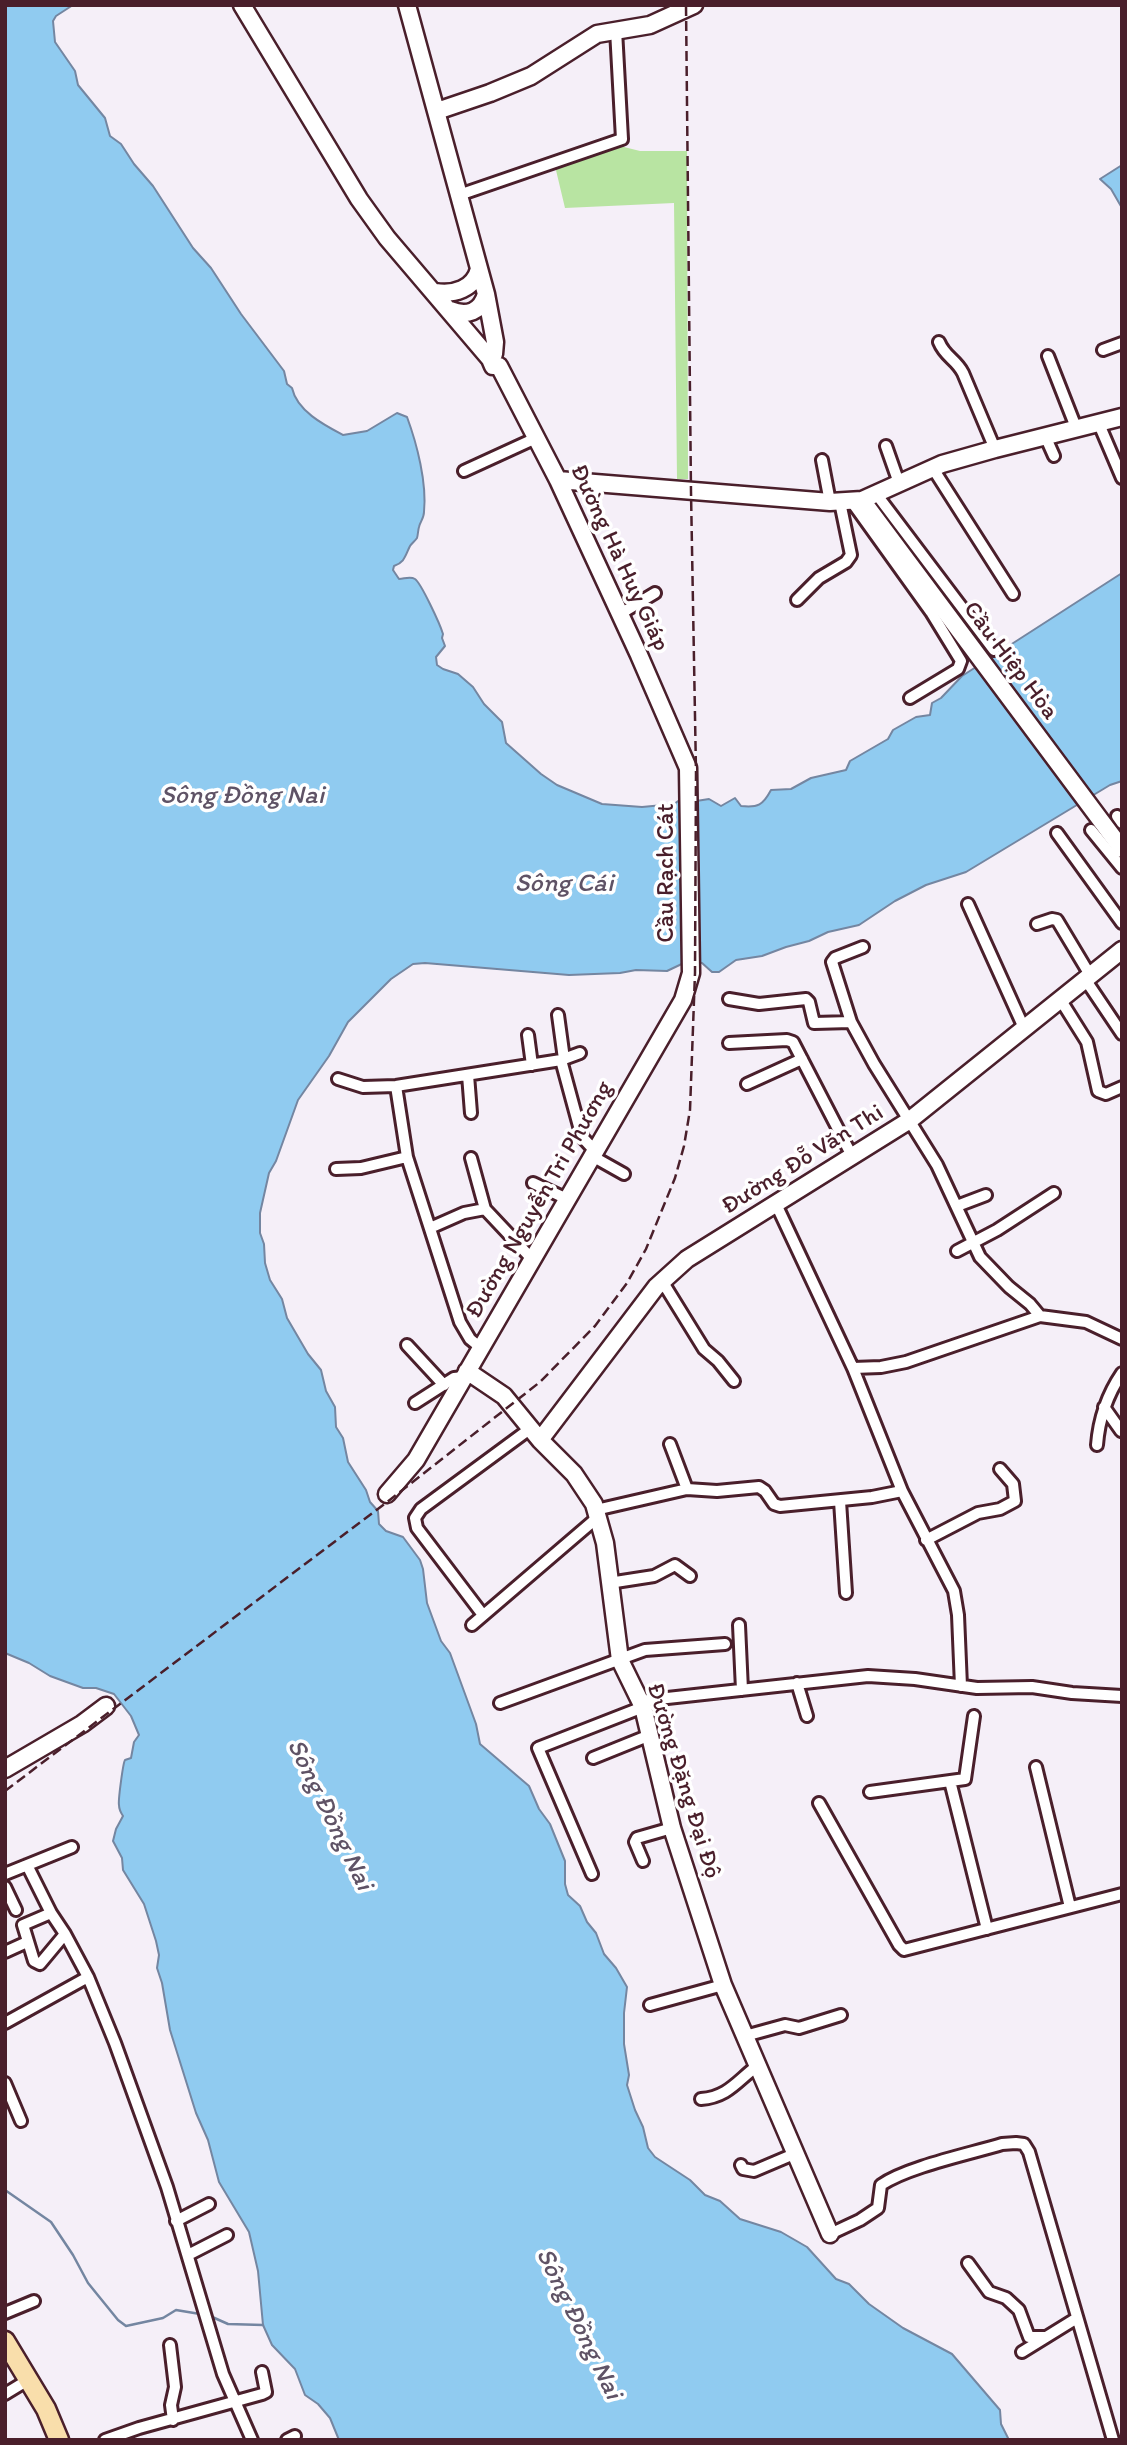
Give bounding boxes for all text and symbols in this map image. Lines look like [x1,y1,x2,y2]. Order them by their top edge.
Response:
street label: Đường Hà Huy Giáp [563,460,675,656]
street label: Cầu Hiệp Hòa [956,596,1064,726]
water label: Sông Đồng Nai [160,780,324,812]
street label: Cầu Rạch Cát [653,803,681,943]
water label: Sông Cái [515,868,613,900]
street label: Đường Nguyễn Tri Phương [460,1076,620,1324]
street label: Đường Đỗ Văn Thi [717,1099,889,1221]
street label: Đường Đặng Đại Độ [640,1680,726,1882]
water label: Sông Đồng Nai [279,1734,379,1896]
water label: Sông Đồng Nai [528,2243,628,2405]

